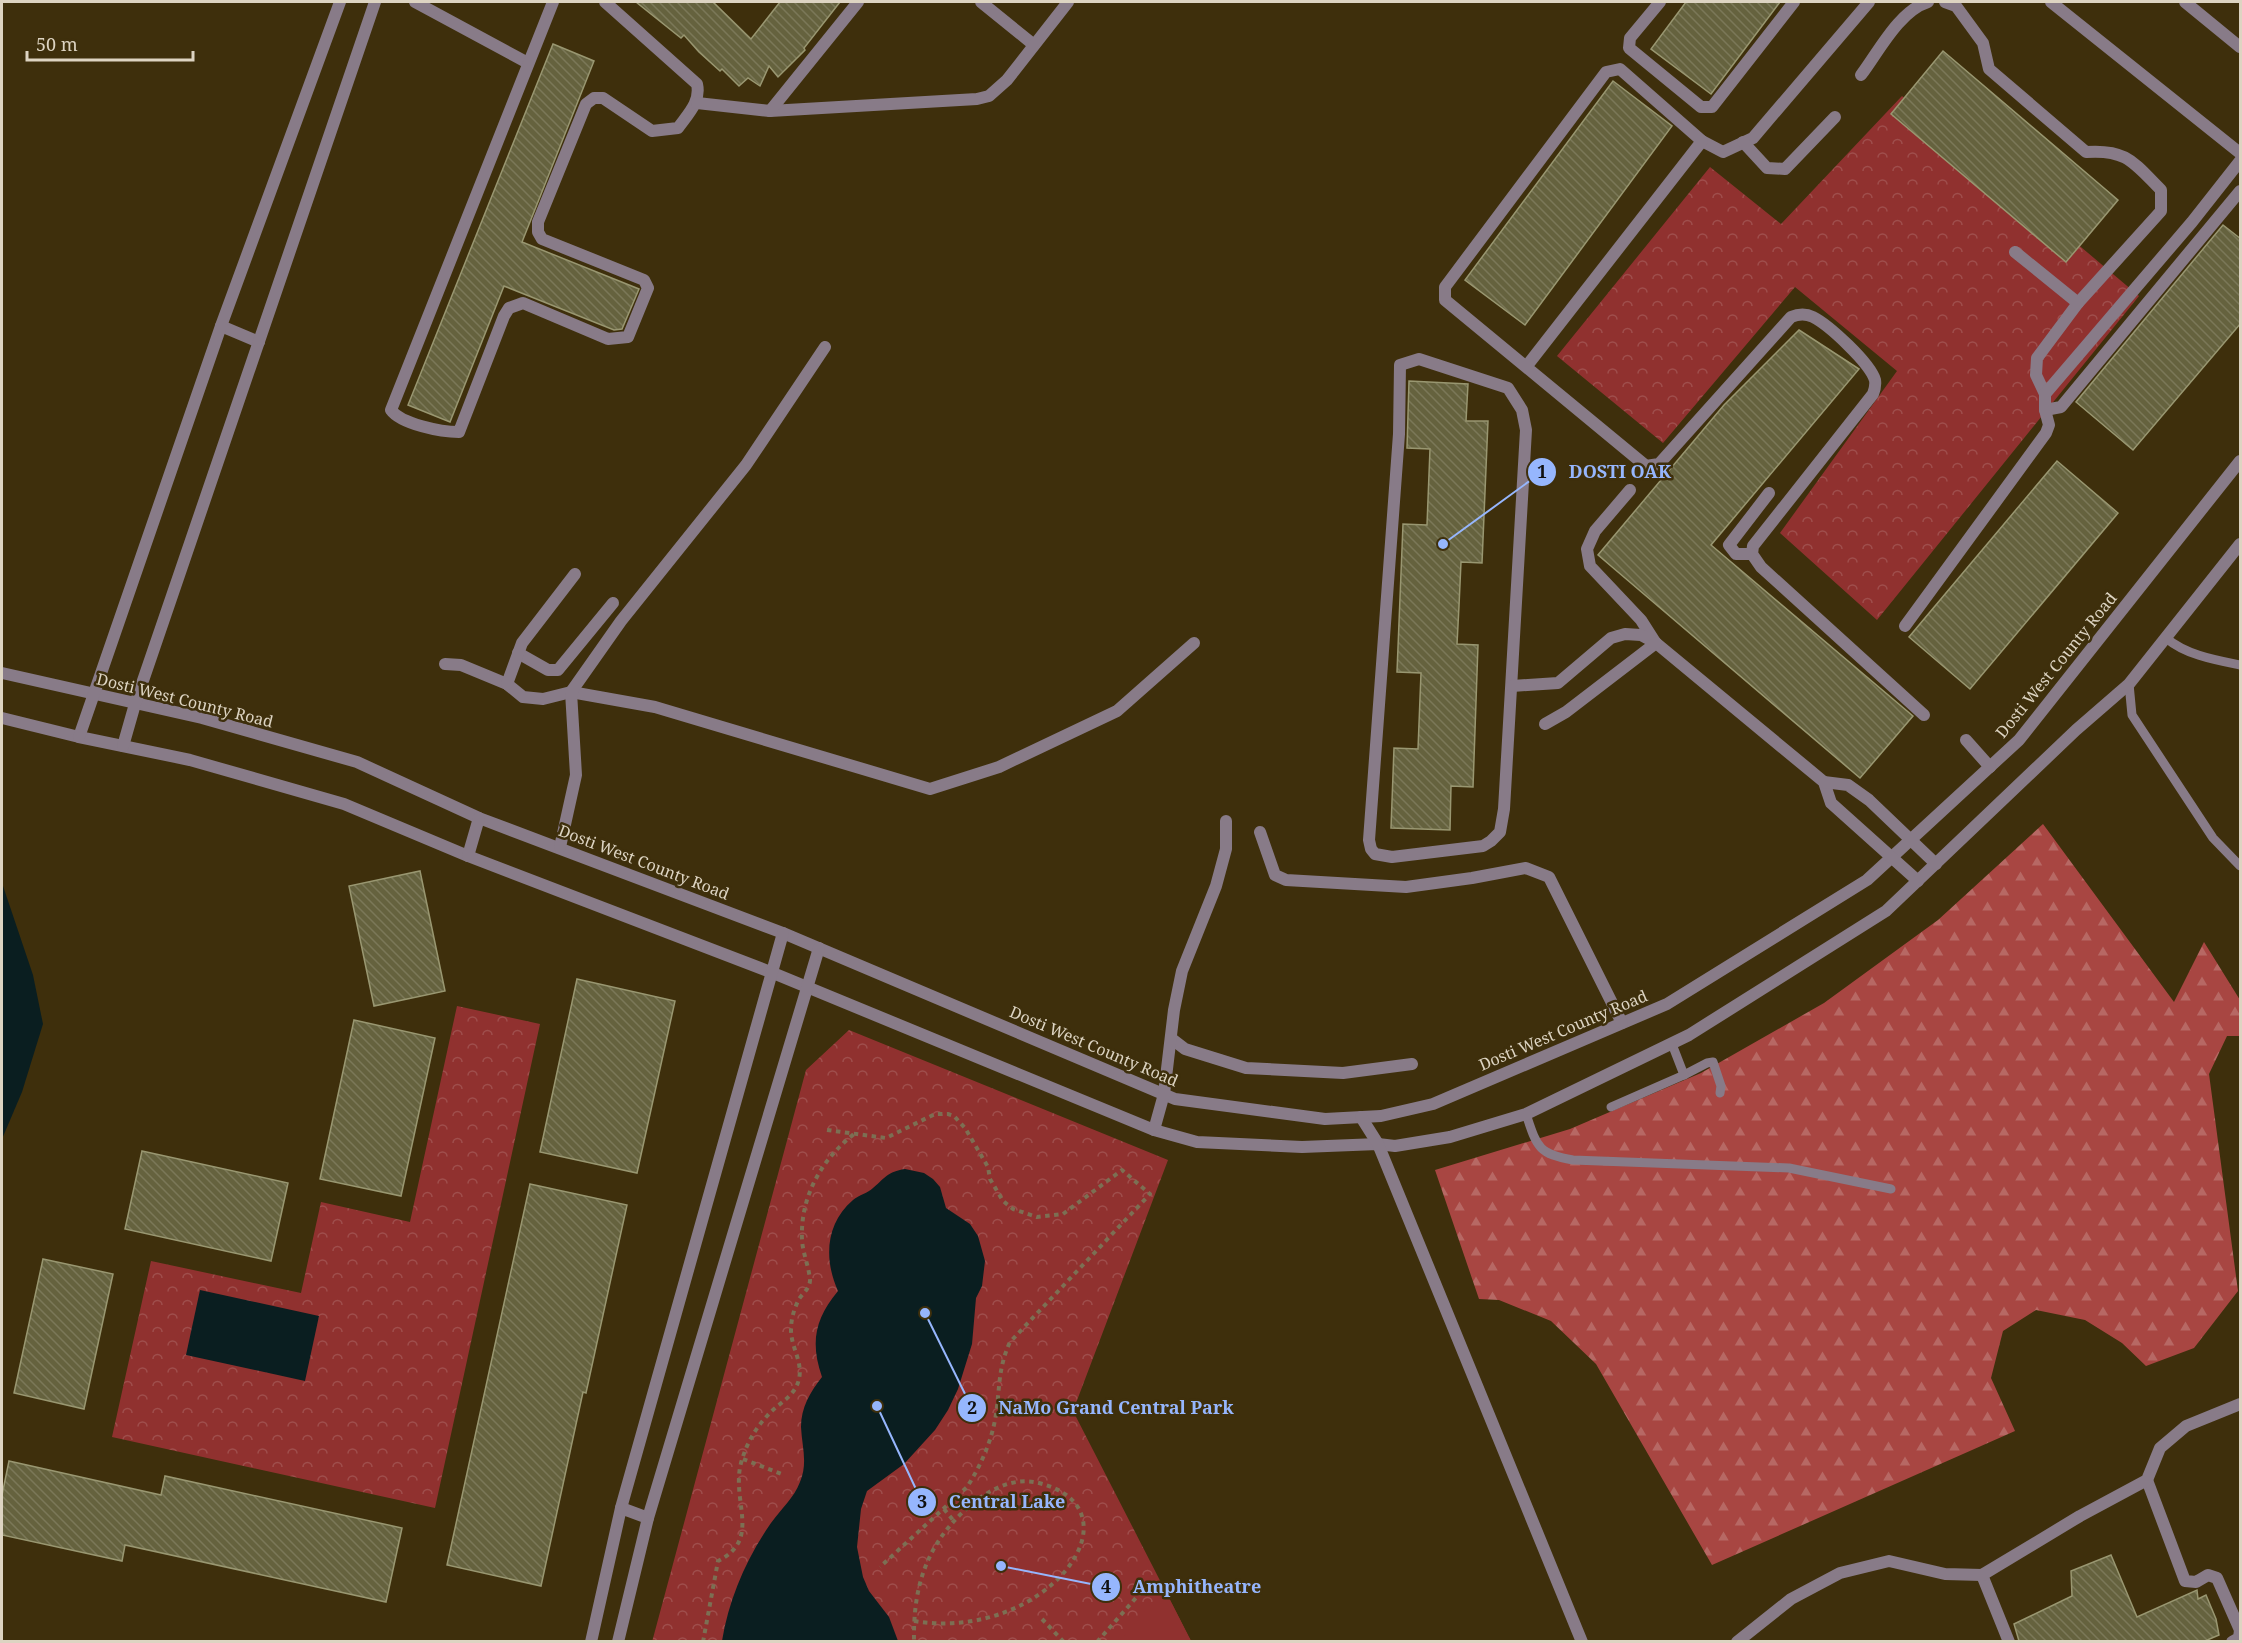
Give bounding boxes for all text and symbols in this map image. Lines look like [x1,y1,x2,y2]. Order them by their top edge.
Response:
scale bar [27,24,194,62]
text: 50 m [36,32,78,56]
callout: DOSTI OAK [1527,454,1683,490]
text: 1 [1537,459,1547,483]
text: DOSTI OAK [1569,459,1672,483]
street label: Dosti West County Road [1990,588,2122,742]
street label: Dosti West County Road [94,667,276,733]
street label: Dosti West County Road [555,819,733,905]
street label: Dosti West County Road [1475,984,1651,1076]
street label: Dosti West County Road [1006,1000,1182,1092]
callout: NaMo Grand Central Park [957,1390,1246,1426]
text: 2 [967,1395,977,1419]
text: NaMo Grand Central Park [998,1395,1234,1419]
callout: Central Lake [907,1484,1078,1520]
text: 3 [917,1489,927,1513]
text: Central Lake [949,1489,1065,1513]
callout: Amphitheatre [1091,1569,1274,1605]
text: 4 [1101,1574,1111,1598]
text: Amphitheatre [1133,1574,1261,1598]

